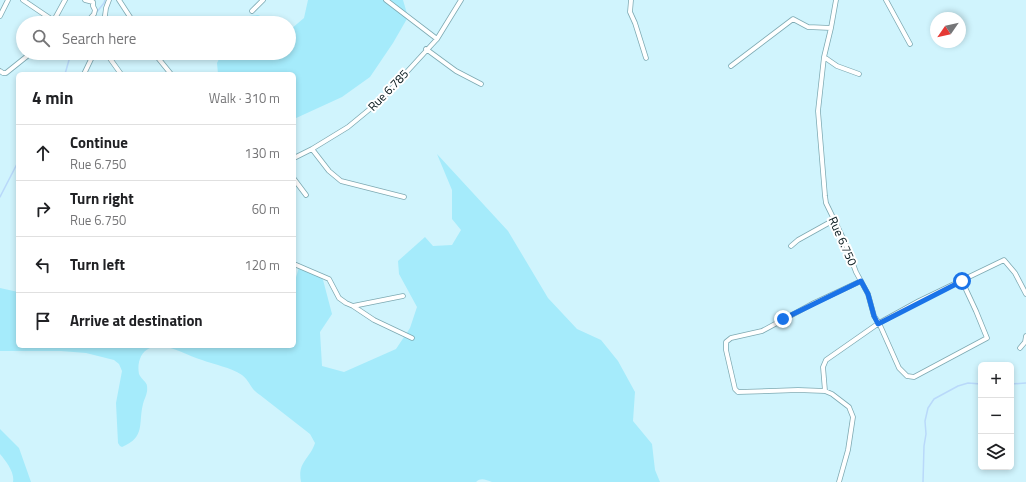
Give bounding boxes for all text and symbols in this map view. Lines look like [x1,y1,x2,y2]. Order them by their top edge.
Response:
north arrow [930,12,966,48]
search box [16,16,296,60]
icon: search [30,27,52,49]
text: Search here [62,27,136,50]
street label: Rue 6.785 [363,65,413,115]
text: 4 min [32,85,73,111]
text: Walk · 310 m [209,88,280,108]
text: Continue [70,131,128,154]
icon: ahead [32,142,54,164]
text: 130 m [244,143,280,163]
text: Rue 6.750 [70,154,126,174]
text: Turn right [70,187,134,210]
icon: right [32,198,54,220]
text: 60 m [252,199,280,219]
text: Rue 6.750 [70,210,126,230]
street label: Rue 6.750 [824,213,862,269]
text: Turn left [70,253,125,276]
icon: left [32,254,54,276]
text: 120 m [244,255,280,275]
route start [953,272,971,290]
text: Arrive at destination [70,309,203,332]
icon: arrive [32,310,54,332]
route end [774,310,792,328]
map controls [978,362,1014,470]
button: + [978,362,1014,398]
button: − [978,398,1014,434]
button: layers [978,434,1014,470]

